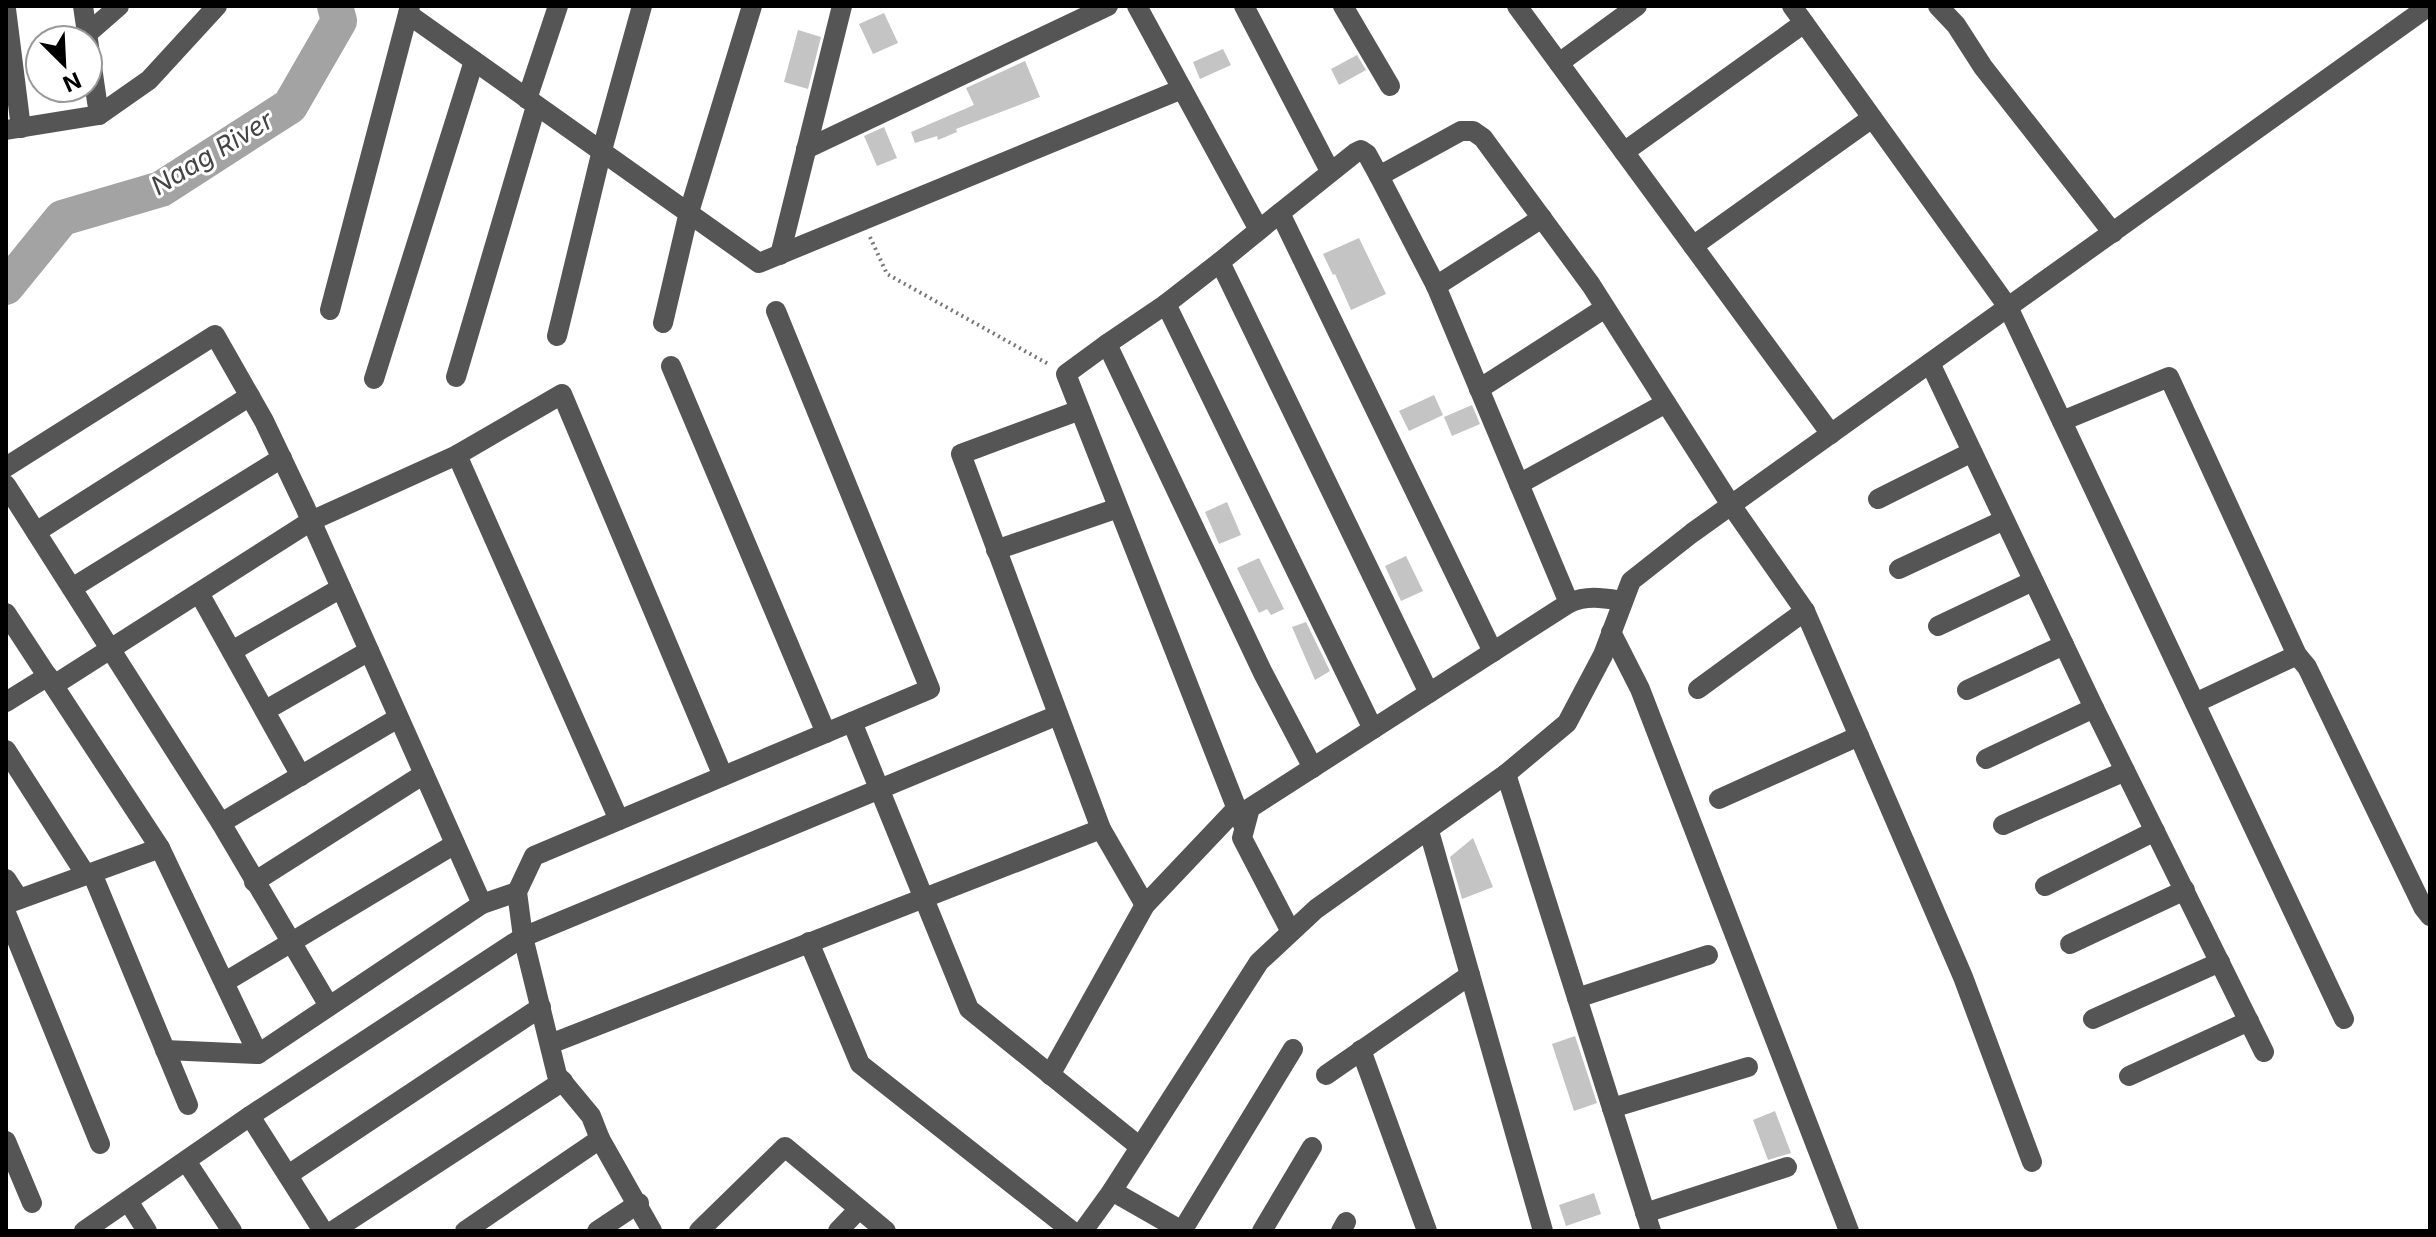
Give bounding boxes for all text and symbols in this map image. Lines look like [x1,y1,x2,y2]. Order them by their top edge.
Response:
north arrow [24,24,104,104]
text: N [59,67,85,98]
water label: Naag River [145,103,279,201]

